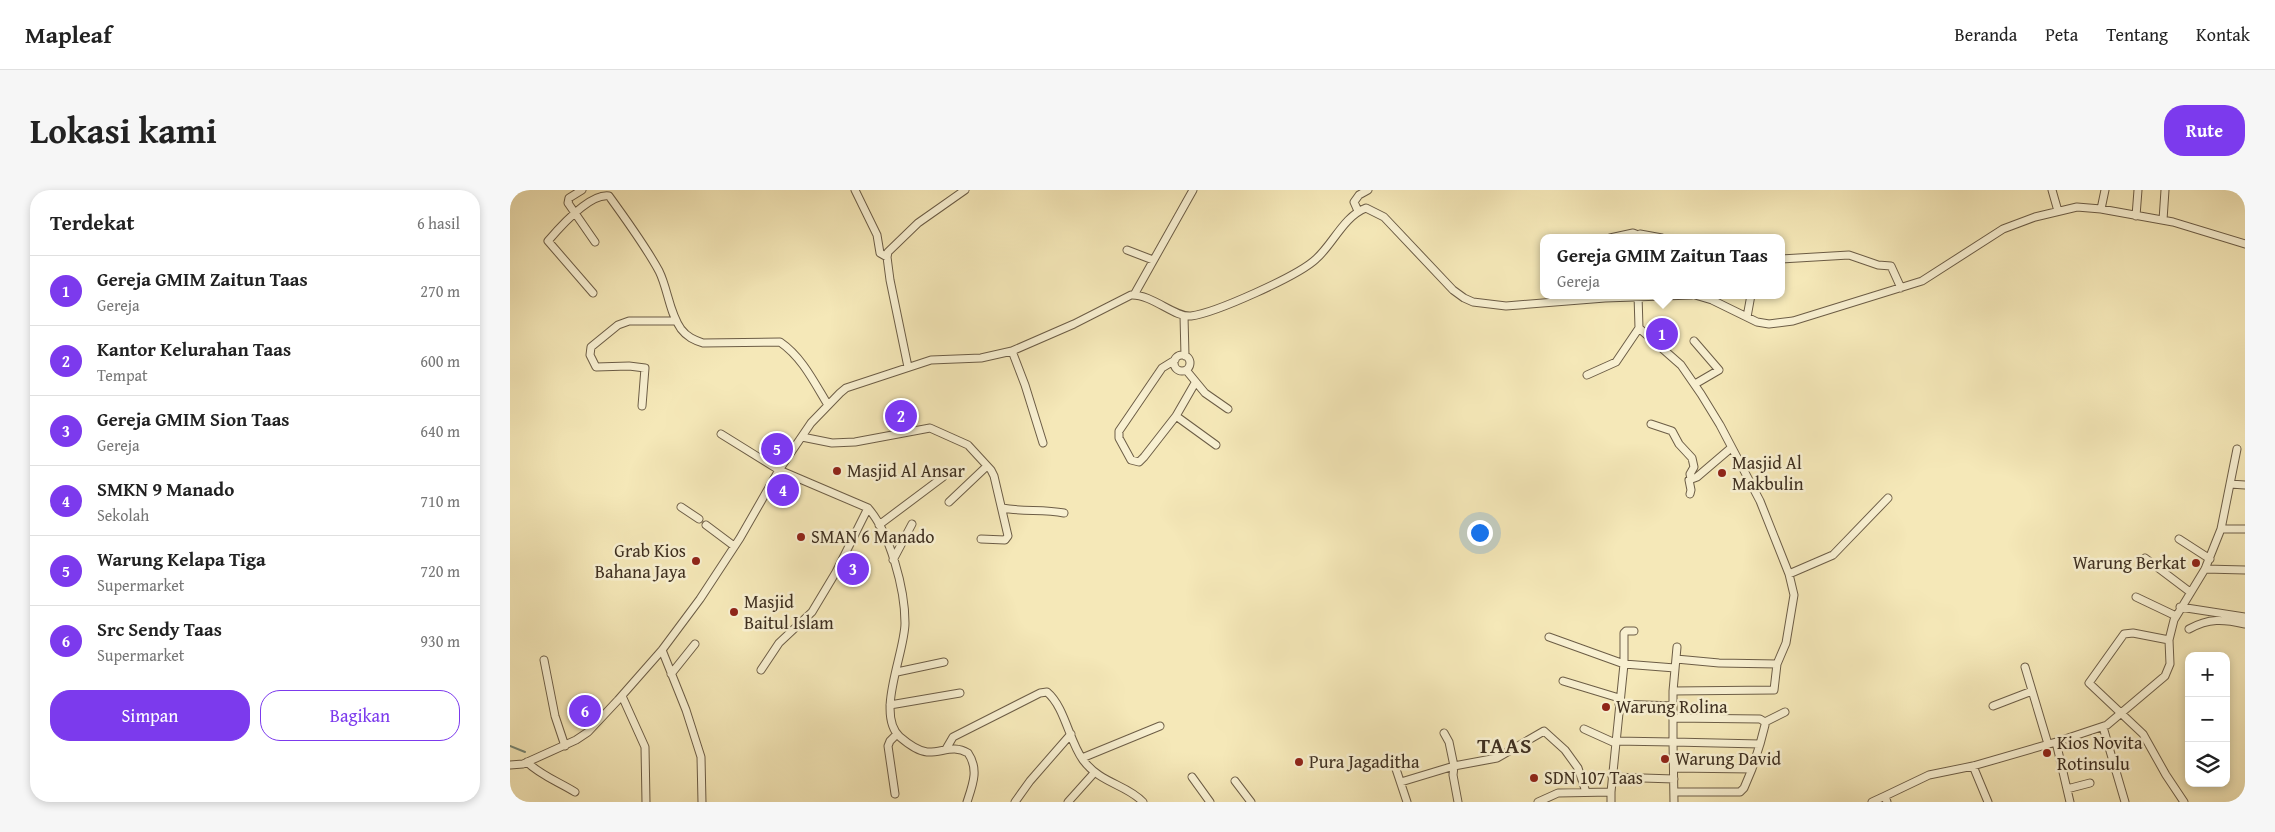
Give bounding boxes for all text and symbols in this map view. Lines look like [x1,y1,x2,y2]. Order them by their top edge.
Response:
text: Mapleaf [25,17,112,52]
text: Beranda [1955,21,2017,48]
text: Peta [2045,21,2078,48]
text: Tentang [2106,21,2168,48]
text: Kontak [2196,21,2250,48]
text: Lokasi kami [30,105,217,156]
button: Rute [2164,105,2245,156]
text: Terdekat [50,207,134,238]
text: 6 hasil [417,211,460,235]
popup [1540,234,1785,299]
text: Gereja GMIM Zaitun Taas [1557,241,1768,269]
text: Gereja GMIM Zaitun Taas [97,265,308,293]
text: Gereja [1557,269,1600,293]
text: 1 [62,279,70,303]
text: 270 m [420,279,460,303]
text: Gereja [97,293,140,317]
pin: 1 [1646,315,1678,353]
text: Kantor Kelurahan Taas [97,335,291,363]
text: 2 [62,349,70,373]
text: 600 m [420,349,460,373]
text: Tempat [97,363,148,387]
pin: 2 [885,397,917,435]
text: Gereja GMIM Sion Taas [97,405,290,433]
text: 3 [62,419,70,443]
text: 640 m [420,419,460,443]
pin: 5 [761,430,793,468]
text: Gereja [97,433,140,457]
place label: Masjid Al Makbulin [1732,449,1804,497]
place label: Masjid Al Ansar [847,457,965,484]
marker: Masjid Al Ansar [831,465,843,477]
marker: Masjid Al Makbulin [1716,467,1728,479]
pin: 4 [767,471,799,509]
text: SMKN 9 Manado [97,475,234,503]
text: 4 [62,489,70,513]
text: 710 m [420,489,460,513]
text: Sekolah [97,503,149,527]
your location [1467,520,1493,546]
place label: SMAN 6 Manado [811,523,935,550]
marker: SMAN 6 Manado [795,531,807,543]
place label: Grab Kios Bahana Jaya [595,537,686,585]
text: Warung Kelapa Tiga [97,545,266,573]
place label: Warung Berkat [2073,549,2187,576]
pin: 3 [837,550,869,588]
marker: Grab Kios Bahana Jaya [690,555,702,567]
marker: Warung Berkat [2190,557,2202,569]
text: 5 [62,559,70,583]
text: 720 m [420,559,460,583]
text: Supermarket [97,573,184,597]
place label: Masjid Baitul Islam [744,588,834,636]
marker: Masjid Baitul Islam [728,606,740,618]
text: Src Sendy Taas [97,615,222,643]
text: 6 [62,629,70,653]
text: 930 m [420,629,460,653]
text: Supermarket [97,643,184,667]
map controls [2185,652,2230,787]
button: + [2185,652,2230,697]
button: Simpan [50,690,250,741]
button: Bagikan [260,690,460,741]
pin: 6 [569,692,601,730]
place label: Warung Rolina [1616,693,1728,720]
button: − [2185,697,2230,742]
marker: Warung Rolina [1600,701,1612,713]
district label: TAAS [1477,729,1533,761]
place label: Kios Novita Rotinsulu [2057,729,2143,777]
button: layers [2185,742,2230,787]
place label: Warung David [1675,745,1781,772]
marker: Kios Novita Rotinsulu [2041,747,2053,759]
place label: Pura Jagaditha [1309,748,1420,775]
marker: Warung David [1659,753,1671,765]
marker: Pura Jagaditha [1293,756,1305,768]
place label: SDN 107 Taas [1544,764,1643,791]
marker: SDN 107 Taas [1528,772,1540,784]

